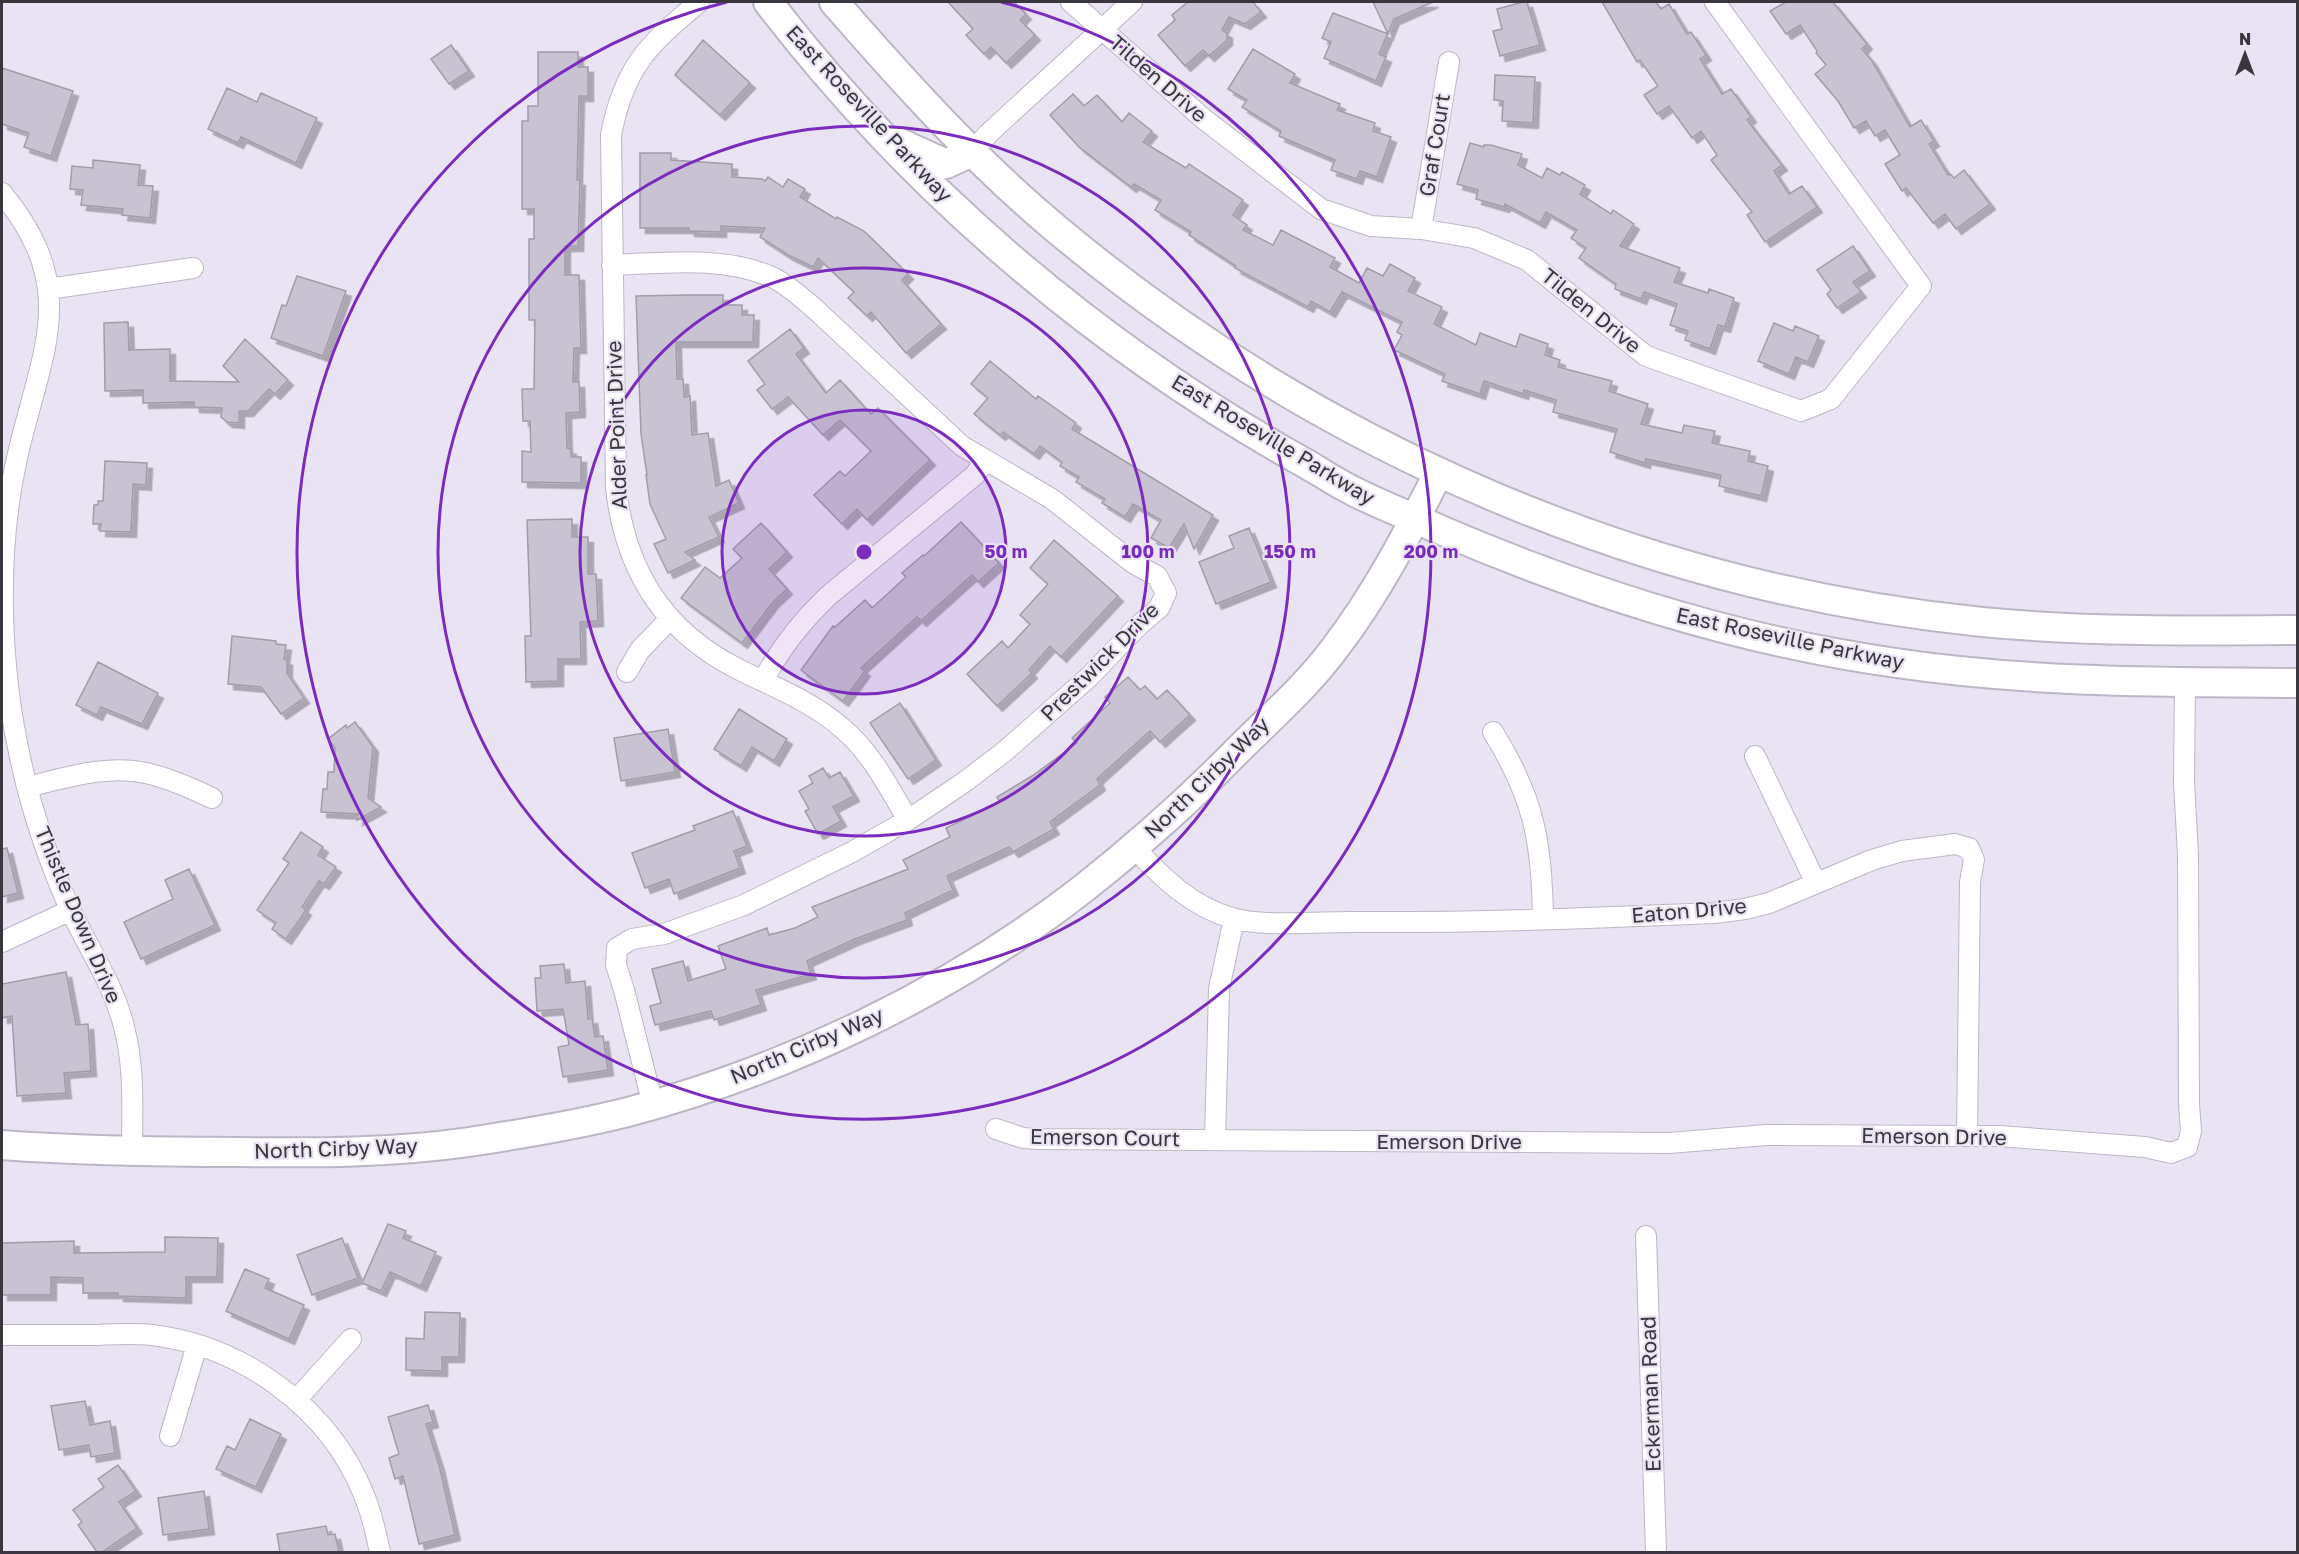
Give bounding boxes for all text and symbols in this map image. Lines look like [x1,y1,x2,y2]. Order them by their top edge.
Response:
street label: East Roseville Parkway [781,19,959,207]
north arrow [2215,24,2275,84]
street label: Tilden Drive [1105,29,1213,128]
text: N [2239,29,2251,49]
street label: Graf Court [1413,91,1455,198]
street label: Tilden Drive [1537,262,1647,358]
street label: Alder Point Drive [600,340,632,510]
street label: East Roseville Parkway [1167,368,1380,510]
text: 50 m [985,540,1027,562]
text: 100 m [1122,540,1174,562]
text: 150 m [1264,540,1316,562]
text: 200 m [1404,540,1458,562]
centre of rings [854,542,874,562]
street label: Prestwick Drive [1035,597,1164,726]
street label: East Roseville Parkway [1674,601,1907,675]
street label: North Cirby Way [1138,711,1274,844]
street label: Thistle Down Drive [30,822,128,1007]
street label: Eaton Drive [1630,892,1748,928]
street label: North Cirby Way [726,1001,887,1089]
street label: Emerson Drive [1861,1122,2007,1150]
street label: Emerson Court [1030,1123,1180,1151]
street label: Emerson Drive [1376,1128,1522,1154]
street label: North Cirby Way [254,1132,419,1164]
street label: Eckerman Road [1634,1316,1666,1472]

